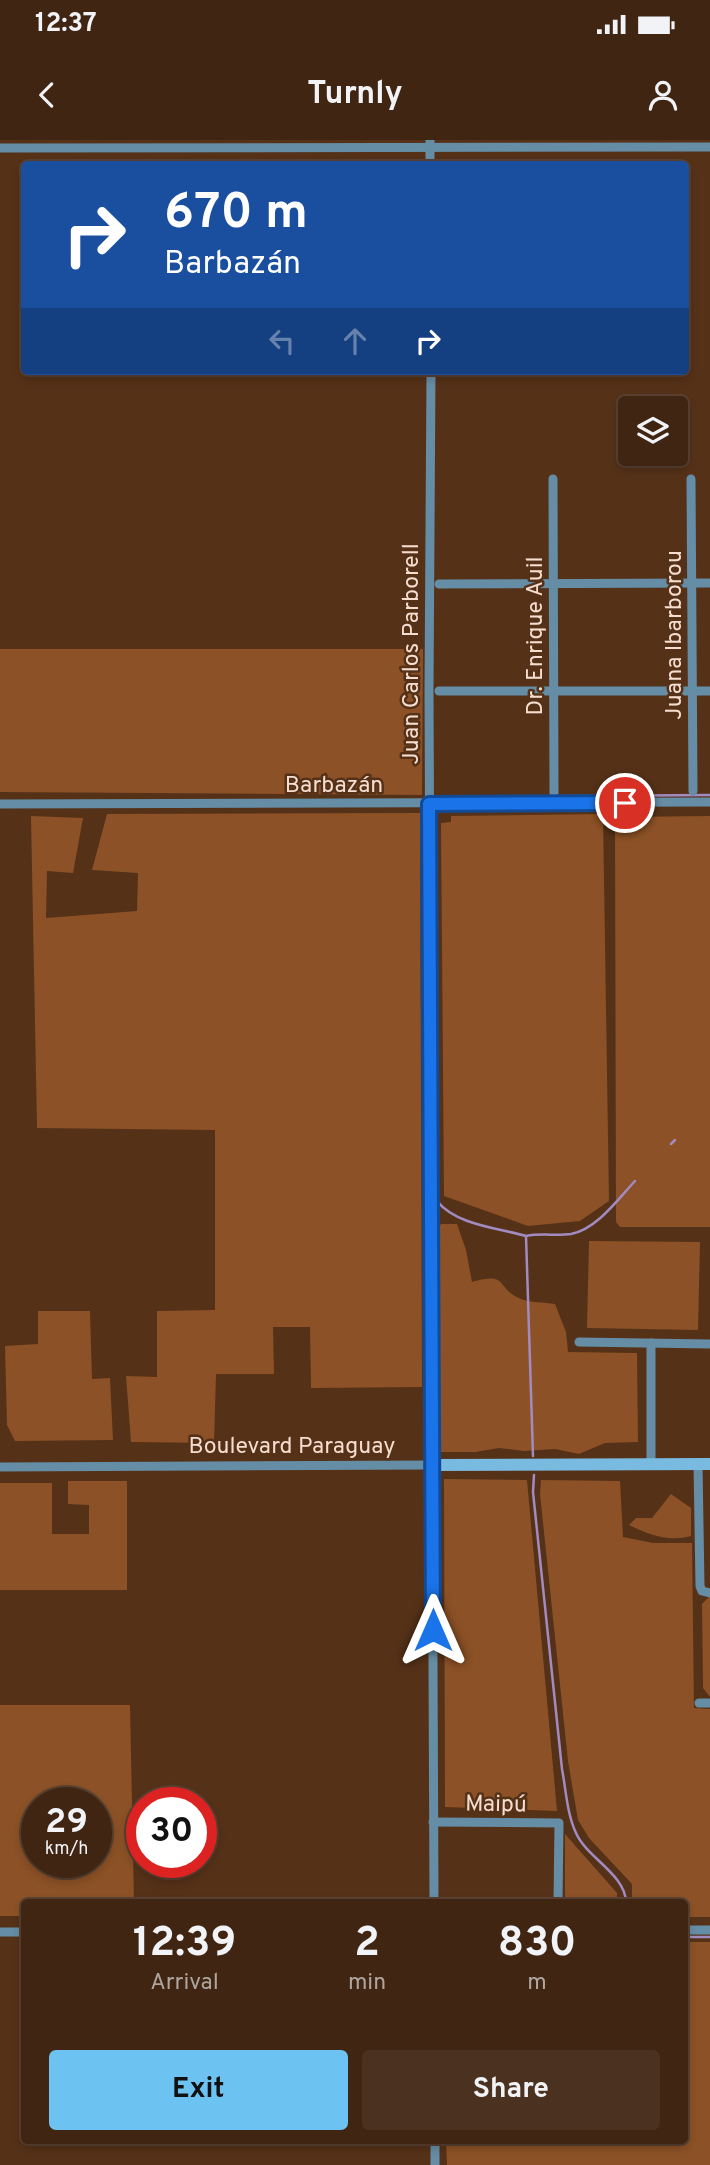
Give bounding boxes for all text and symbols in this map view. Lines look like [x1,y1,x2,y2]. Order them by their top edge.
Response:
text: 12:37 [35,8,97,41]
text: Turnly [307,75,403,115]
icon: back [28,76,66,114]
icon: person [644,76,682,114]
text: 670 m [164,184,308,246]
icon: right [49,189,140,280]
text: Barbazán [164,245,301,285]
icon: left [263,322,301,360]
icon: ahead [336,322,374,360]
icon: right [409,322,447,360]
map controls [618,396,688,466]
button: layers [618,396,688,466]
street label: Juan Carlos Parborell [398,543,427,765]
street label: Juana Ibarborou [661,550,690,720]
street label: Dr. Enrique Auil [522,556,551,716]
street label: Barbazán [285,772,383,801]
pin [595,773,655,833]
icon: arrive [606,784,644,822]
street label: Boulevard Paraguay [188,1433,396,1462]
position arrow [396,1593,470,1667]
speed limit sign: 30 [126,1787,217,1878]
street label: Maipú [465,1790,527,1821]
text: 29 [45,1801,88,1845]
text: km/h [45,1838,88,1861]
text: 12:39 [133,1918,236,1971]
text: 2 [354,1918,380,1971]
text: 830 [498,1918,576,1971]
text: Arrival [150,1969,219,1998]
text: min [348,1969,386,1998]
text: m [527,1969,547,1998]
button: Exit [49,2050,348,2130]
button: Share [362,2050,660,2130]

